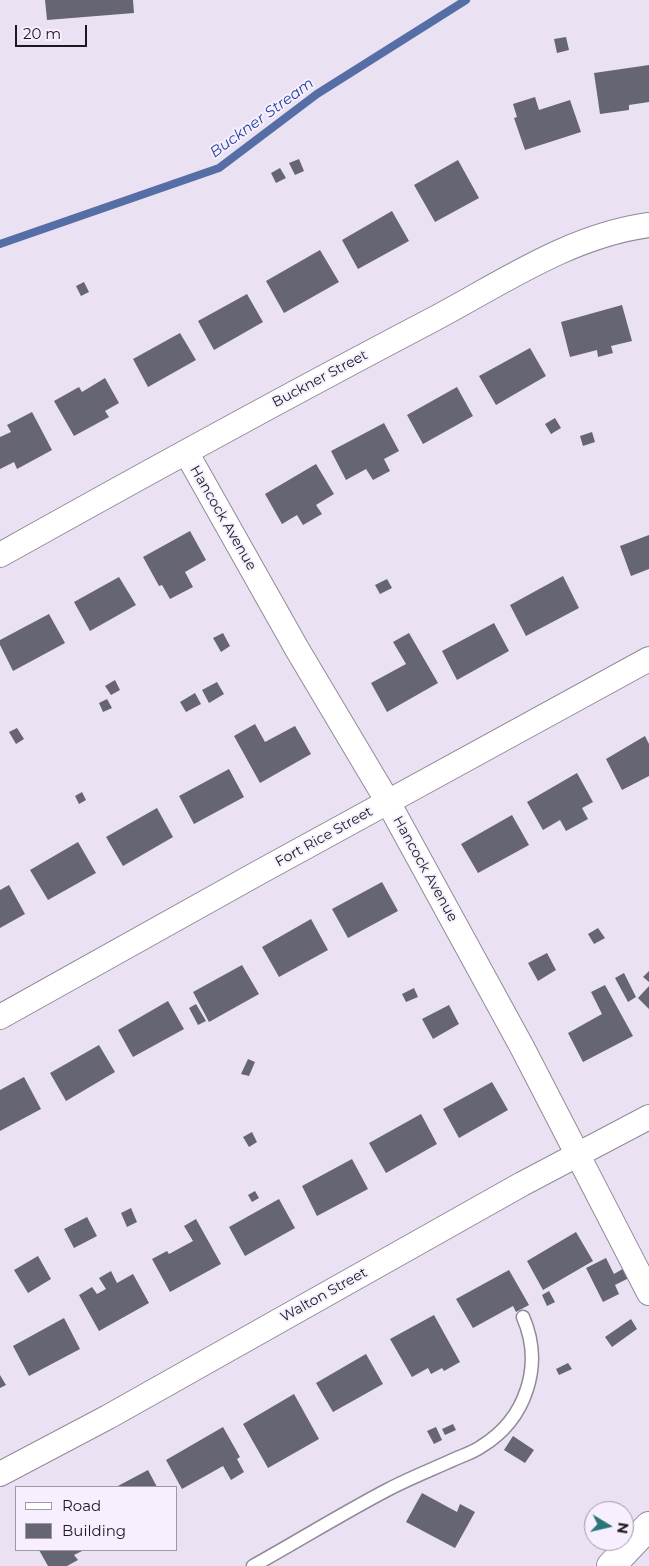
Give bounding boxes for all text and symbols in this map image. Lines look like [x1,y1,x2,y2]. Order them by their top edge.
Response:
scale bar [18,15,90,47]
text: 20 m [23,24,61,43]
water label: Buckner Stream [207,74,317,162]
street label: Buckner Street [269,347,371,411]
street label: Hancock Avenue [186,463,260,573]
street label: Fort Rice Street [272,803,376,871]
street label: Hancock Avenue [389,813,461,925]
street label: Walton Street [278,1264,370,1326]
legend [15,1486,178,1551]
text: Road [62,1496,101,1515]
north arrow [584,1501,634,1551]
text: Building [62,1521,126,1540]
text: N [613,1521,633,1535]

